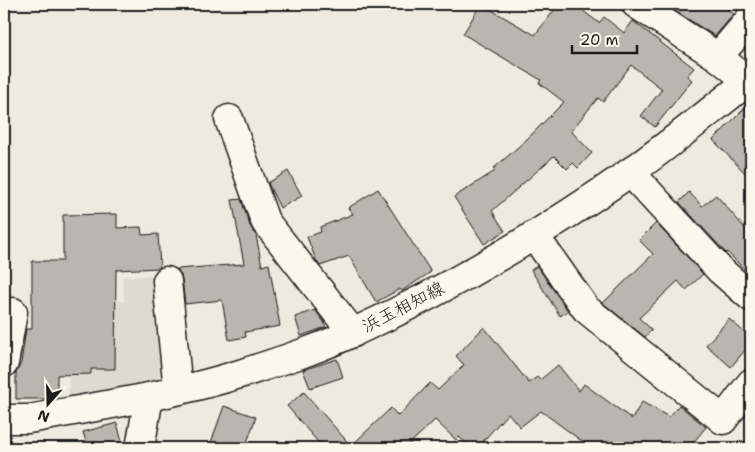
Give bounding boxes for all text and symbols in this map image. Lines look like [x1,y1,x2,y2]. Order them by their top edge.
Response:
scale bar [572,22,638,54]
text: 20 m [580,30,619,50]
street label: 浜玉相知線 [357,276,449,338]
north arrow [22,380,72,430]
text: N [35,406,52,427]

